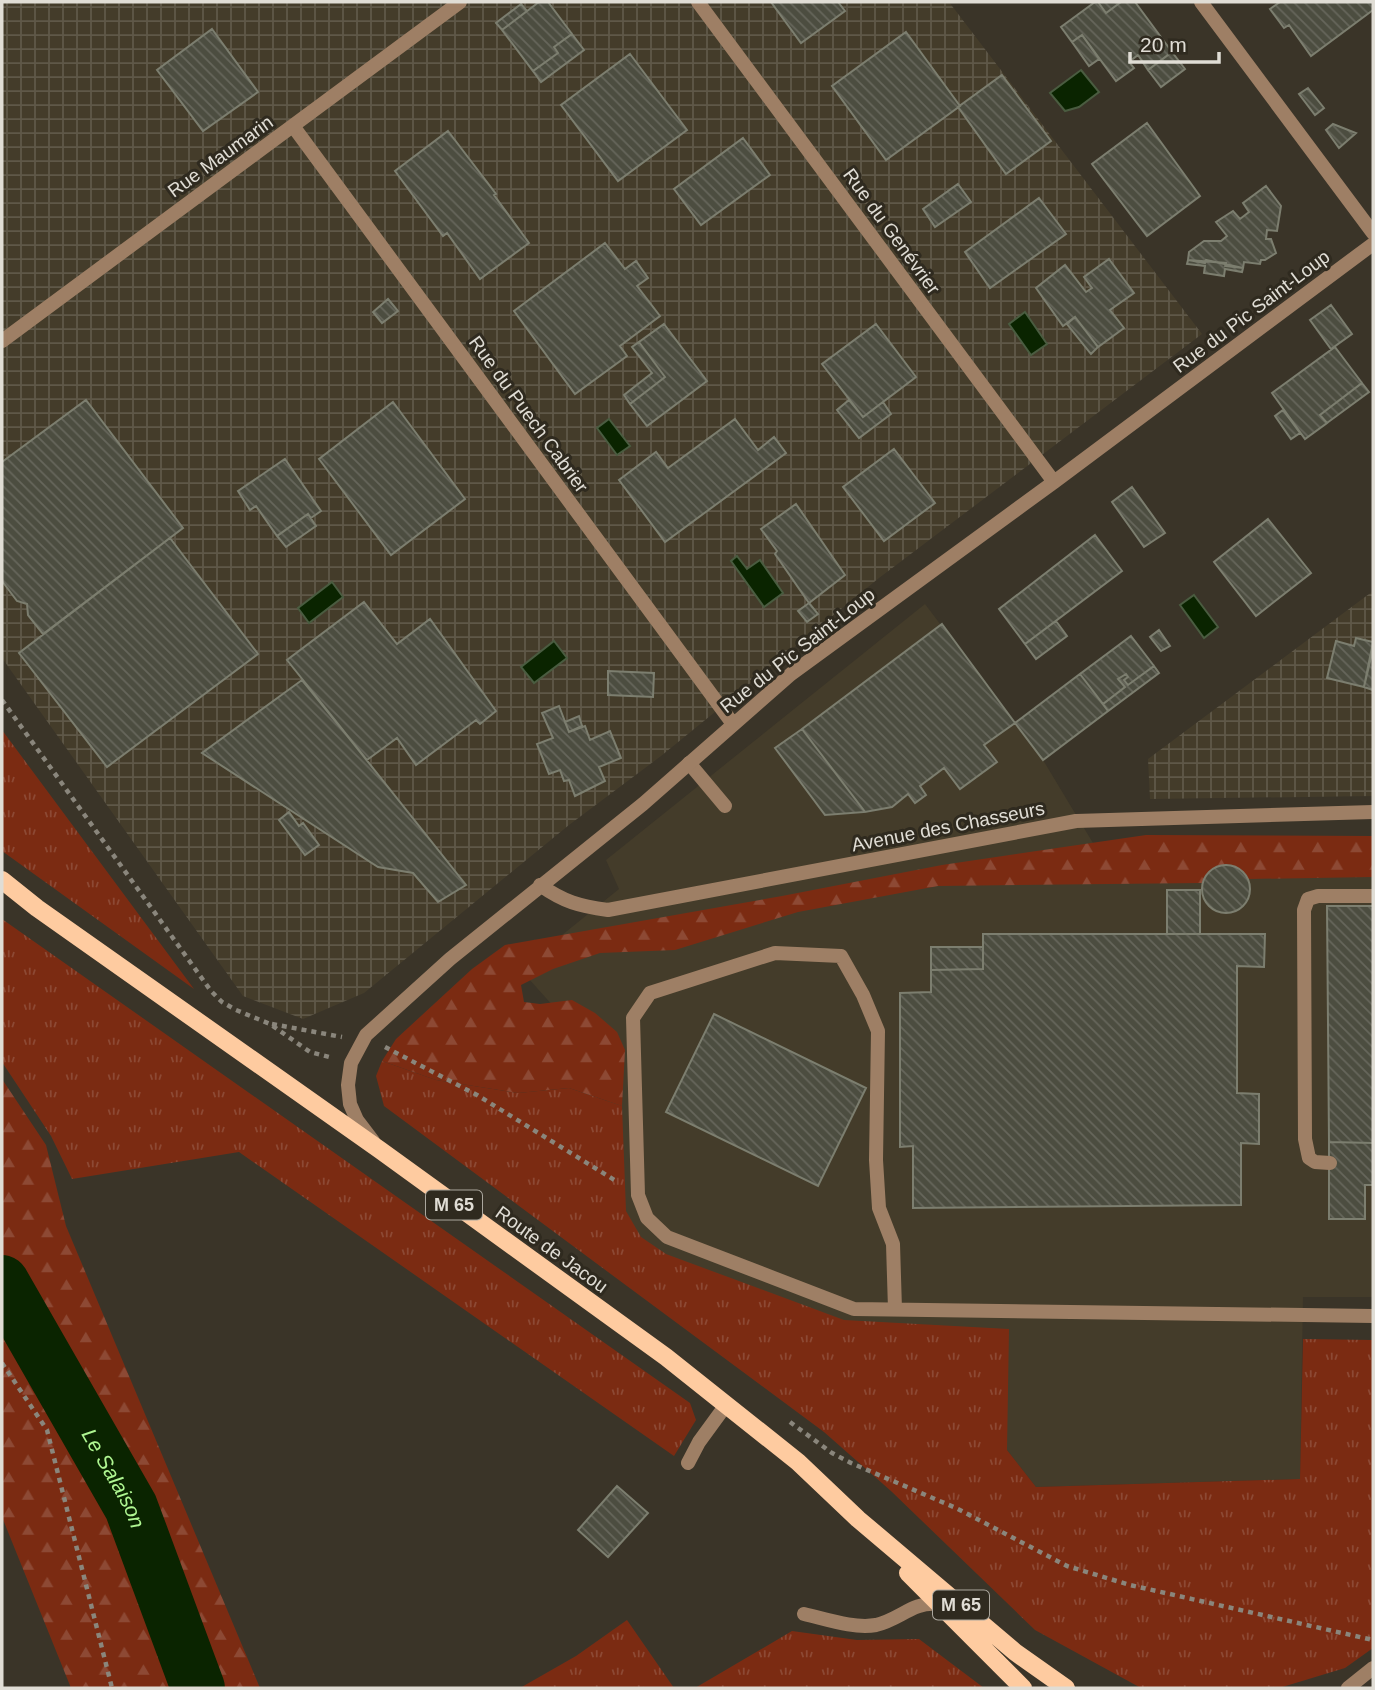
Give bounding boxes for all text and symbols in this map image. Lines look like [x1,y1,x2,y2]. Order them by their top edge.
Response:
scale bar [1130,21,1219,65]
text: 20 m [1140,33,1187,56]
street label: Rue Maumarin [164,111,277,202]
street label: Rue du Genévrier [839,164,945,299]
street label: Rue du Pic Saint-Loup [1169,246,1334,377]
street label: Rue du Puech Cabrier [465,332,593,497]
street label: Rue du Pic Saint-Loup [716,584,879,717]
street label: Avenue des Chasseurs [850,797,1046,856]
road number: M 65 [426,1190,482,1220]
street label: Route de Jacou [492,1202,612,1297]
water label: Le Salaison [78,1424,150,1531]
road number: M 65 [933,1590,989,1620]

